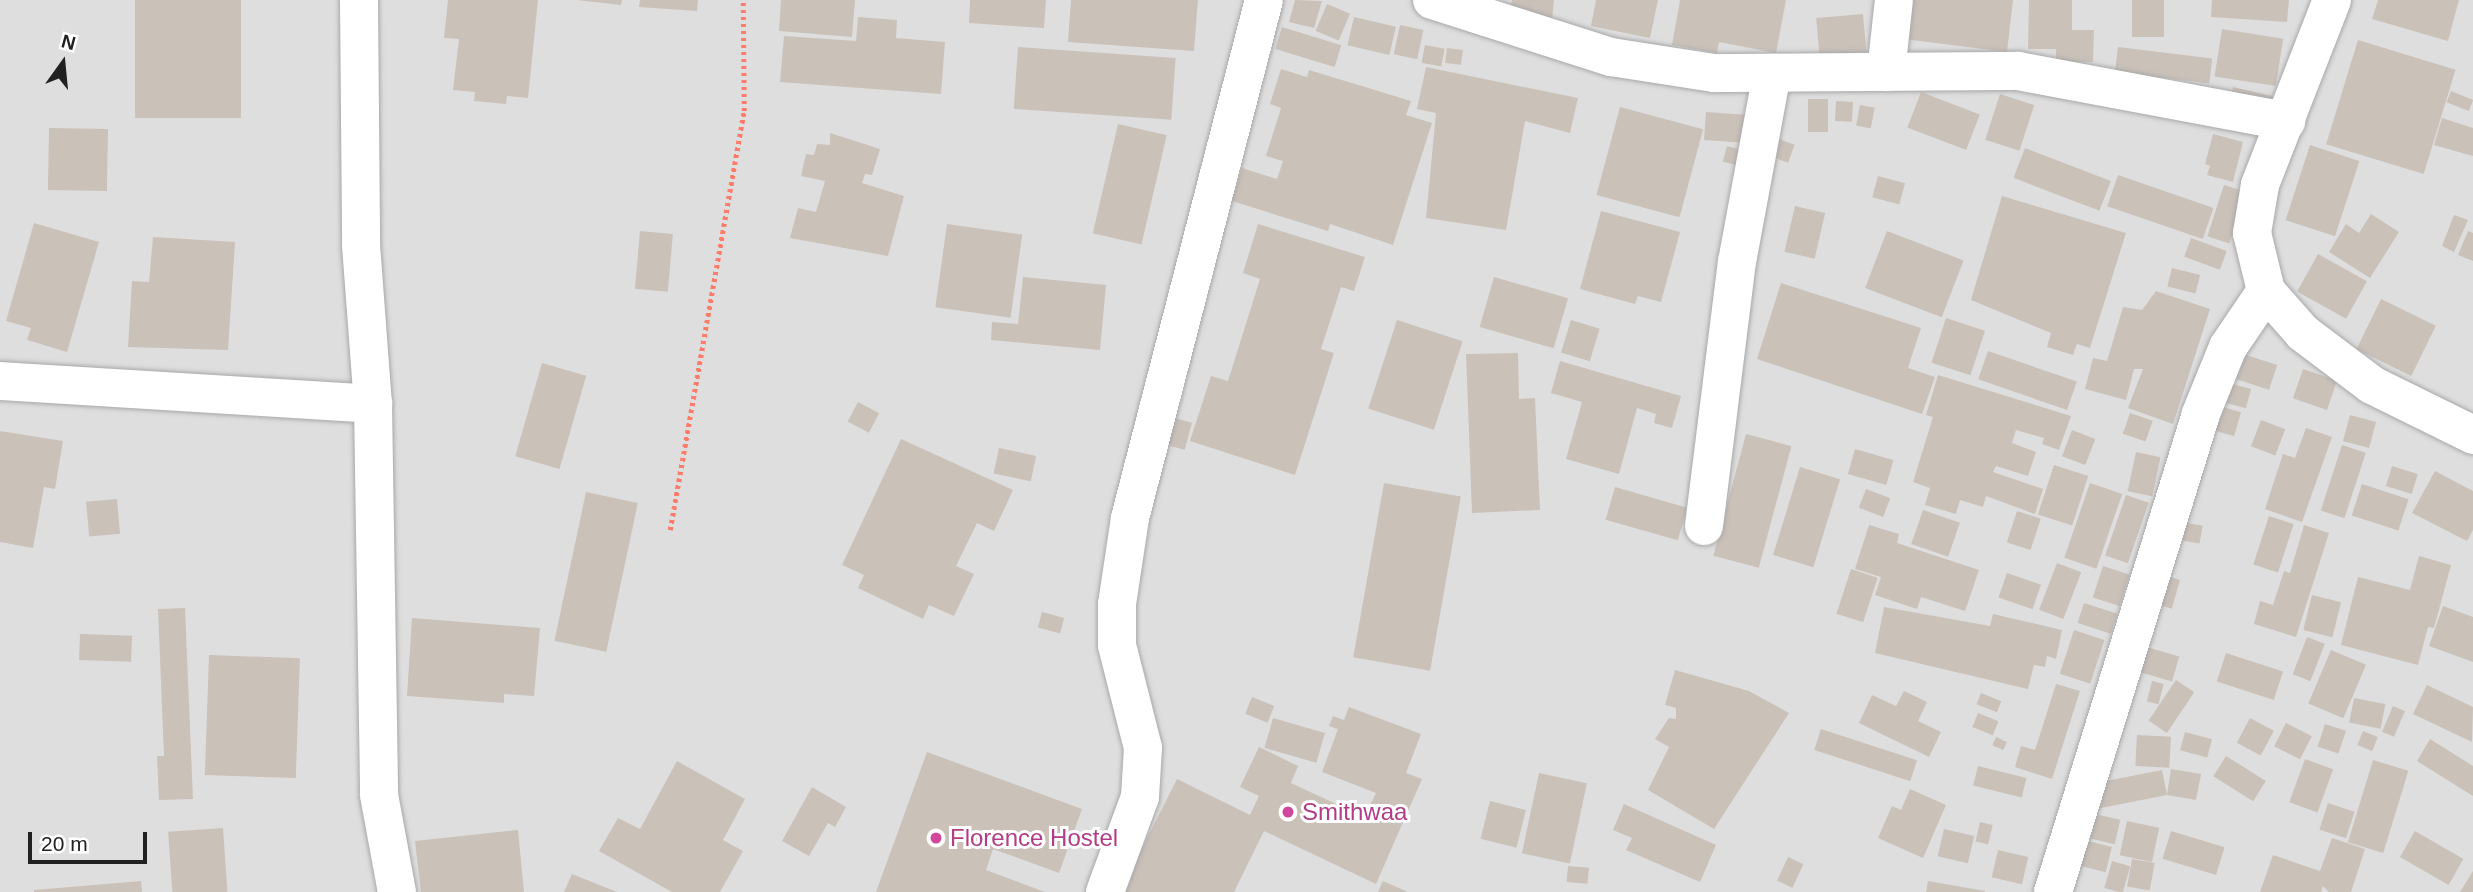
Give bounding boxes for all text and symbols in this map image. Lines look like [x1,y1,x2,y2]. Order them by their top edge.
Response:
north arrow [28,28,98,98]
text: N [59,30,78,54]
place label: Smithwaa [1302,798,1407,826]
marker: Smithwaa [1280,804,1296,820]
scale bar [32,818,150,862]
place label: Florence Hostel [950,824,1118,852]
marker: Florence Hostel [928,830,944,846]
text: 20 m [41,832,88,855]

